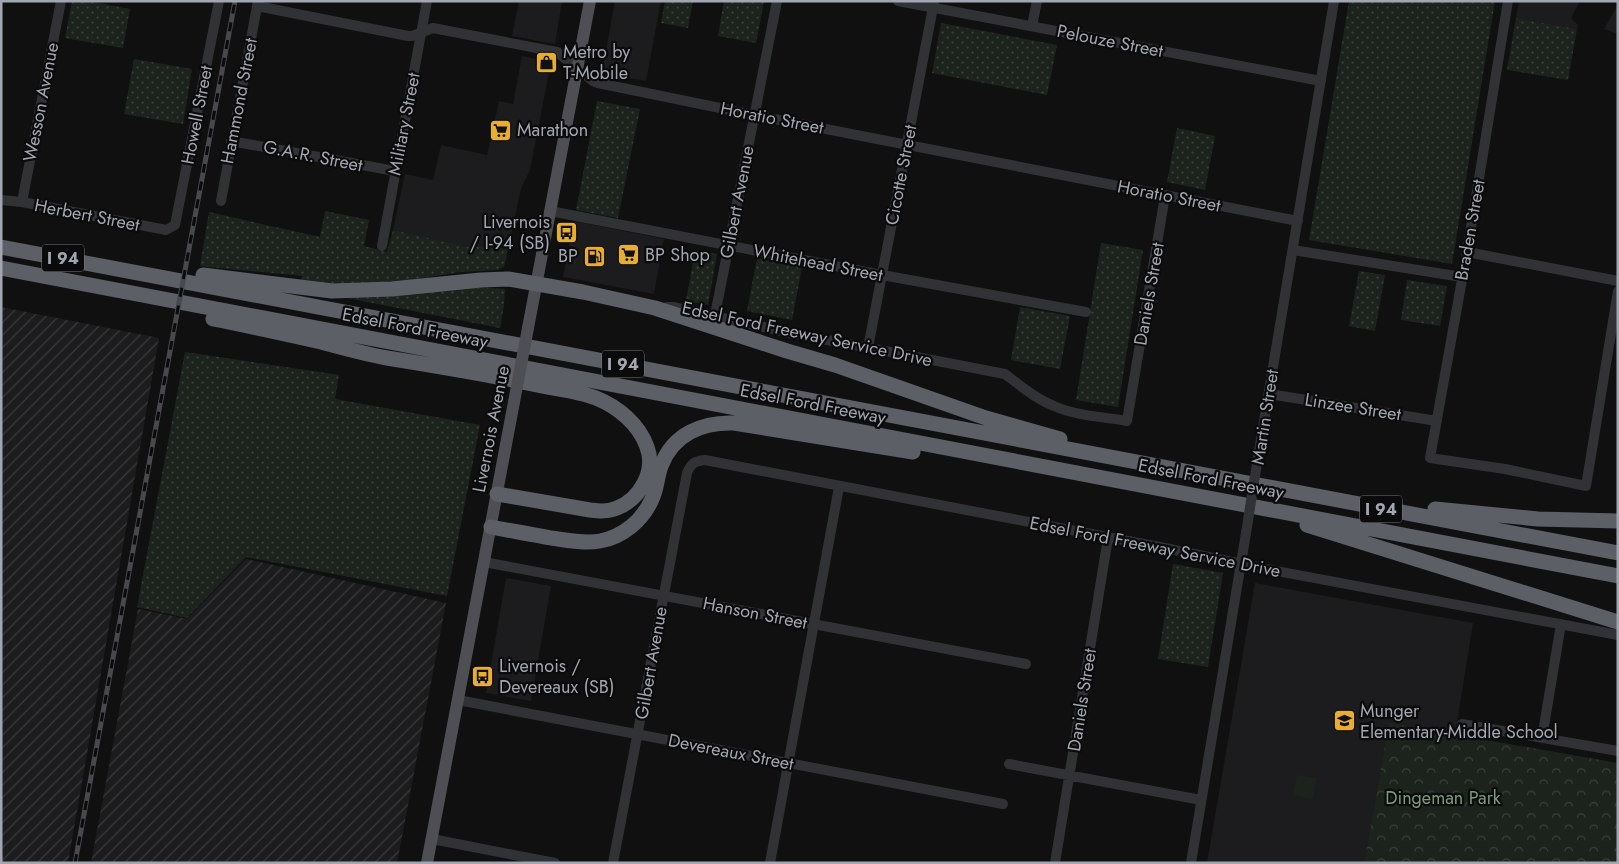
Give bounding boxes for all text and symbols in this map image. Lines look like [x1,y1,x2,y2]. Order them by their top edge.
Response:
street label: Pelouze Street [1055,18,1166,64]
street label: Hammond Street [214,35,264,166]
place label: Metro by T-Mobile [563,39,630,86]
street label: Wesson Avenue [17,40,65,164]
shop icon: Metro by T-Mobile [535,50,559,74]
street label: Howell Street [175,63,219,167]
street label: Military Street [381,70,427,178]
street label: Horatio Street [718,95,827,141]
place label: Marathon [517,117,588,143]
supermarket icon: Marathon [489,118,513,142]
street label: Cicotte Street [879,122,924,227]
street label: G.A.R. Street [261,134,365,178]
street label: Gilbert Avenue [713,143,761,261]
street label: Horatio Street [1115,173,1224,219]
street label: Braden Street [1448,177,1492,283]
street label: Herbert Street [32,192,143,238]
place label: Livernois / I-94 (SB) [470,209,550,256]
bus stop icon: Livernois / I-94 (SB) [554,220,578,244]
street label: Whitehead Street [751,238,886,288]
street label: Daniels Street [1127,240,1171,347]
place label: BP Shop [645,242,710,268]
place label: BP [558,243,578,269]
supermarket icon: BP Shop [617,243,641,267]
road number: I 94 [42,244,84,272]
fuel station icon: BP [582,244,606,268]
street label: Edsel Ford Freeway Service Drive [680,295,934,373]
street label: Edsel Ford Freeway [340,301,490,355]
road number: I 94 [602,350,644,378]
street label: Livernois Avenue [466,363,516,495]
street label: Martin Street [1245,367,1285,467]
street label: Edsel Ford Freeway [738,377,888,431]
street label: Linzee Street [1303,387,1404,428]
street label: Edsel Ford Freeway [1136,452,1286,506]
road number: I 94 [1360,496,1402,522]
street label: Edsel Ford Freeway Service Drive [1027,510,1283,584]
street label: Hanson Street [701,590,810,636]
street label: Gilbert Avenue [628,604,674,722]
street label: Daniels Street [1061,646,1103,753]
place label: Livernois / Devereaux (SB) [499,653,614,700]
bus stop icon: Livernois / Devereaux (SB) [471,664,495,688]
place label: Munger Elementary-Middle School [1360,698,1558,745]
school or university icon: Munger Elementary-Middle School [1332,709,1356,733]
street label: Devereaux Street [666,727,797,777]
park label: Dingeman Park [1385,785,1501,811]

